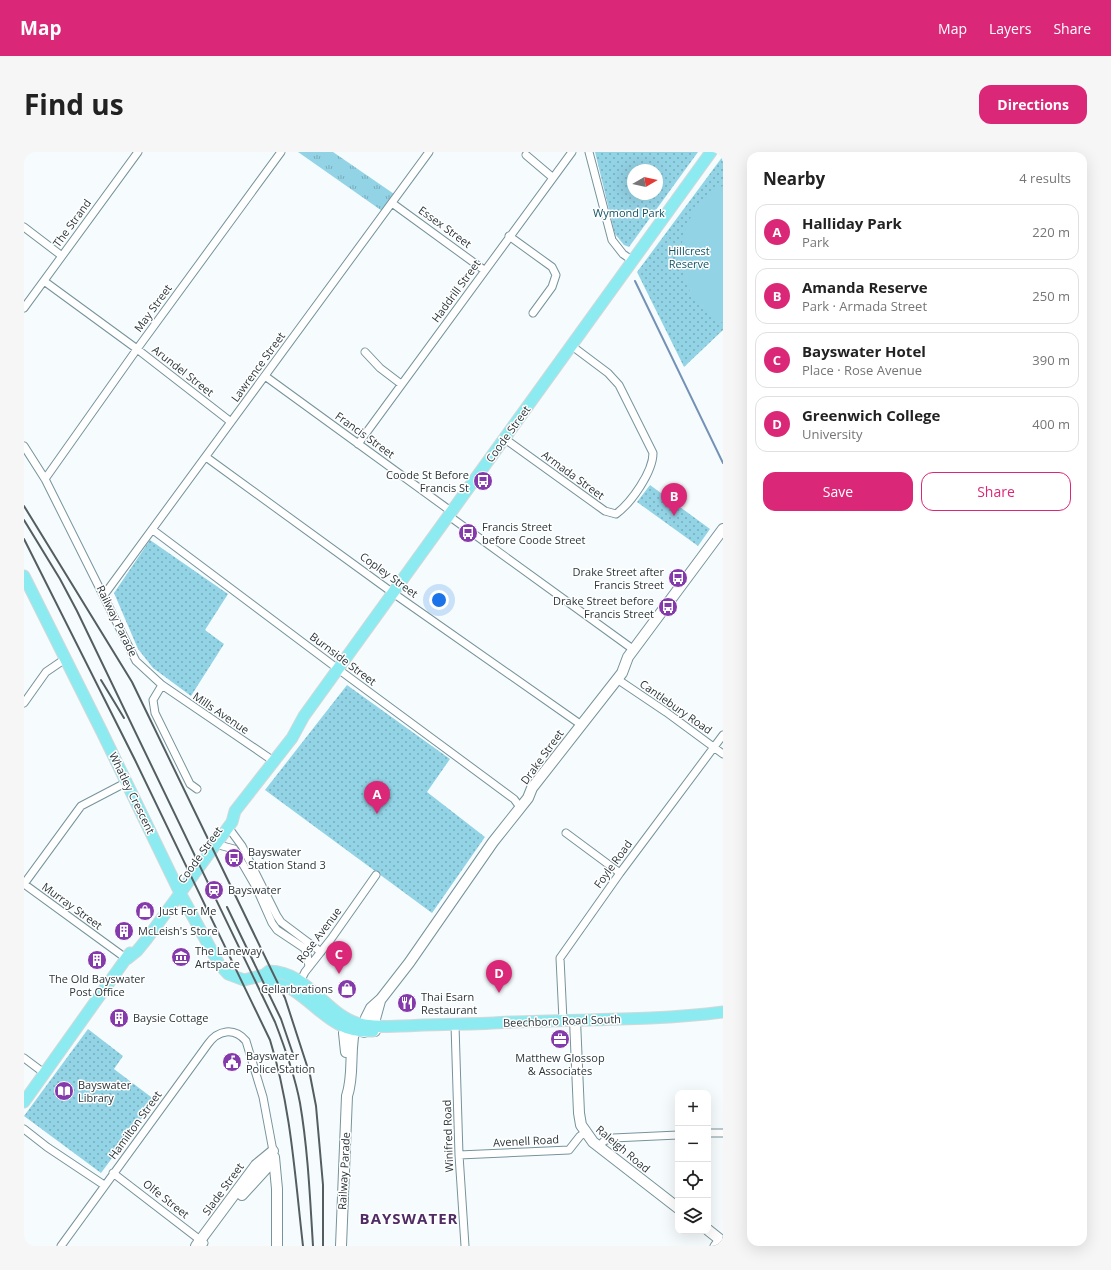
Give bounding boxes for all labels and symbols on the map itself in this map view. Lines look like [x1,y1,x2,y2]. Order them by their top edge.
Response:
north arrow [627,164,663,200]
street label: The Strand [49,196,94,250]
street label: Essex Street [416,202,475,251]
park label: Wymond Park [593,205,665,220]
park label: Hillcrest Reserve [668,243,710,271]
street label: Haddrill Street [428,256,483,325]
street label: May Street [130,281,175,334]
street label: Lawrence Street [227,329,288,405]
street label: Arundel Street [149,342,217,399]
street label: Coode Street [482,402,533,465]
street label: Francis Street [333,408,398,461]
street label: Armada Street [539,447,608,503]
place label: Coode St Before Francis St [386,467,469,495]
bus stop icon: Coode St Before Francis St [472,470,494,492]
pin: B [661,483,687,516]
place label: Francis Street before Coode Street [482,519,585,547]
bus stop icon: Francis Street before Coode Street [457,522,479,544]
street label: Copley Street [357,548,421,601]
place label: Drake Street after Francis Street [573,564,665,592]
bus stop icon: Drake Street after Francis Street [667,567,689,589]
street label: Railway Parade [94,583,141,659]
your location [429,590,449,610]
place label: Drake Street before Francis Street [553,593,654,621]
bus stop icon: Drake Street before Francis Street [657,596,679,618]
street label: Burnside Street [307,629,380,689]
street label: Cantlebury Road [637,676,716,737]
street label: Mills Avenue [190,688,252,737]
street label: Drake Street [517,726,567,787]
street label: Whatley Crescent [106,749,159,836]
pin: A [364,781,390,814]
street label: Coode Street [174,823,225,886]
street label: Foyle Road [590,837,635,891]
place label: Bayswater Station Stand 3 [248,844,326,872]
bus stop icon: Bayswater Station Stand 3 [223,847,245,869]
street label: Murray Street [39,879,105,933]
station icon: Bayswater [203,879,225,901]
place label: Bayswater [228,882,282,897]
shop icon: Just For Me [134,900,156,922]
place label: Just For Me [158,903,216,918]
street label: Rose Avenue [293,904,344,966]
building icon: McLeish's Store [113,920,135,942]
place label: McLeish's Store [138,923,218,938]
pin: C [326,941,352,974]
place label: The Laneway Artspace [195,943,262,971]
museum icon: The Laneway Artspace [170,946,192,968]
building icon: The Old Bayswater Post Office [86,949,108,971]
pin: D [486,960,512,993]
place label: The Old Bayswater Post Office [49,971,145,999]
shop icon: Cellarbrations [336,978,358,1000]
place label: Cellarbrations [261,981,333,996]
place label: Thai Esarn Restaurant [421,989,477,1017]
restaurant icon: Thai Esarn Restaurant [396,992,418,1014]
building icon: Baysie Cottage [108,1007,130,1029]
place label: Baysie Cottage [133,1010,208,1025]
street label: Beechboro Road South [503,1011,621,1030]
office icon: Matthew Glossop & Associates [549,1028,571,1050]
place label: Bayswater Police Station [246,1048,315,1076]
place label: Matthew Glossop & Associates [515,1050,605,1078]
public building icon: Bayswater Police Station [221,1051,243,1073]
place label: Bayswater Library [78,1077,132,1105]
library icon: Bayswater Library [53,1080,75,1102]
street label: Hamilton Street [105,1088,164,1162]
street label: Winifred Road [439,1099,456,1173]
street label: Raleigh Road [593,1122,654,1176]
street label: Avenell Road [493,1131,559,1150]
street label: Railway Parade [334,1132,353,1210]
street label: Slade Street [198,1159,247,1218]
street label: Olfe Street [140,1176,193,1221]
district label: BAYSWATER [360,1208,458,1228]

